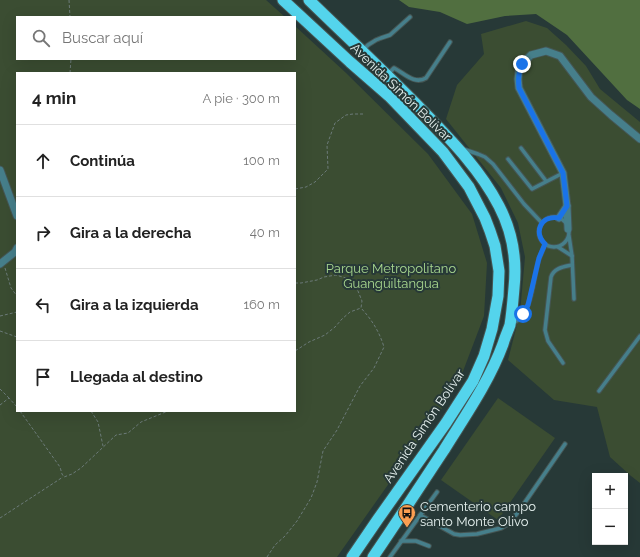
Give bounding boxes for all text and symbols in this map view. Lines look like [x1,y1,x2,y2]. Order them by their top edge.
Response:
search box [16,16,296,60]
icon: search [30,27,52,49]
text: Buscar aquí [62,29,143,47]
street label: Avenida Simón Bolívar [348,40,455,144]
route end [513,55,531,73]
text: 4 min [32,88,76,108]
text: A pie · 300 m [203,91,280,106]
icon: ahead [32,150,54,172]
text: Continúa [70,152,135,170]
text: 100 m [243,153,280,168]
icon: right [32,222,54,244]
text: Gira a la derecha [70,224,191,242]
text: 40 m [250,225,280,240]
park label: Parque Metropolitano Guangüiltangua [326,261,456,291]
icon: left [32,294,54,316]
text: Gira a la izquierda [70,296,199,314]
text: 160 m [243,297,280,312]
route start [514,305,532,323]
icon: arrive [32,366,54,388]
street label: Avenida Simón Bolívar [380,366,468,486]
text: Llegada al destino [70,368,203,386]
map controls [592,473,628,545]
button: + [592,473,628,509]
place label: Cementerio campo santo Monte Olivo [420,499,536,529]
bus stop icon: Cementerio campo santo Monte Olivo [397,503,417,528]
button: − [592,509,628,545]

